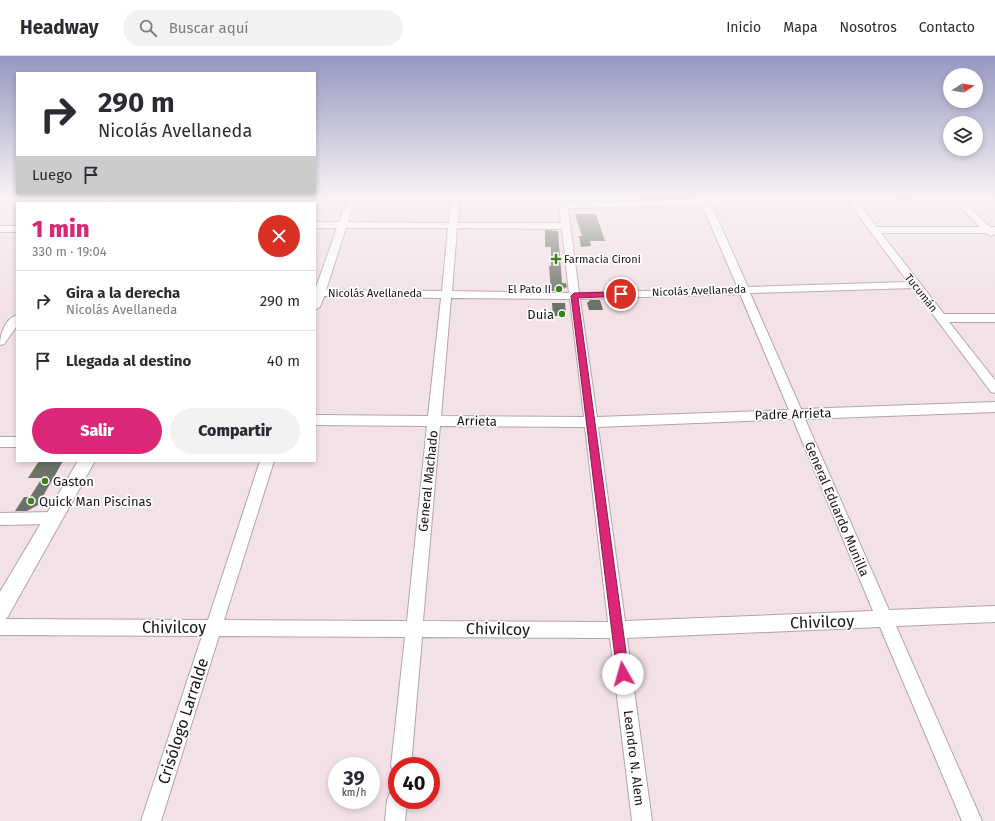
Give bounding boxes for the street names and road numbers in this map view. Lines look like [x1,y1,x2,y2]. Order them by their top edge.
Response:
street label: Tucumán [902,271,940,315]
street label: Nicolás Avellaneda [652,283,746,299]
street label: Nicolás Avellaneda [328,287,422,300]
street label: Padre Arrieta [754,405,832,423]
street label: Arrieta [457,413,497,429]
street label: General Machado [415,429,441,533]
street label: General Eduardo Munilla [802,439,872,579]
street label: Chivilcoy [790,611,855,633]
street label: Chivilcoy [142,618,206,637]
street label: Chivilcoy [466,619,530,639]
street label: Crisólogo Larralde [154,655,212,787]
street label: Leandro N. Alem [621,709,647,807]

